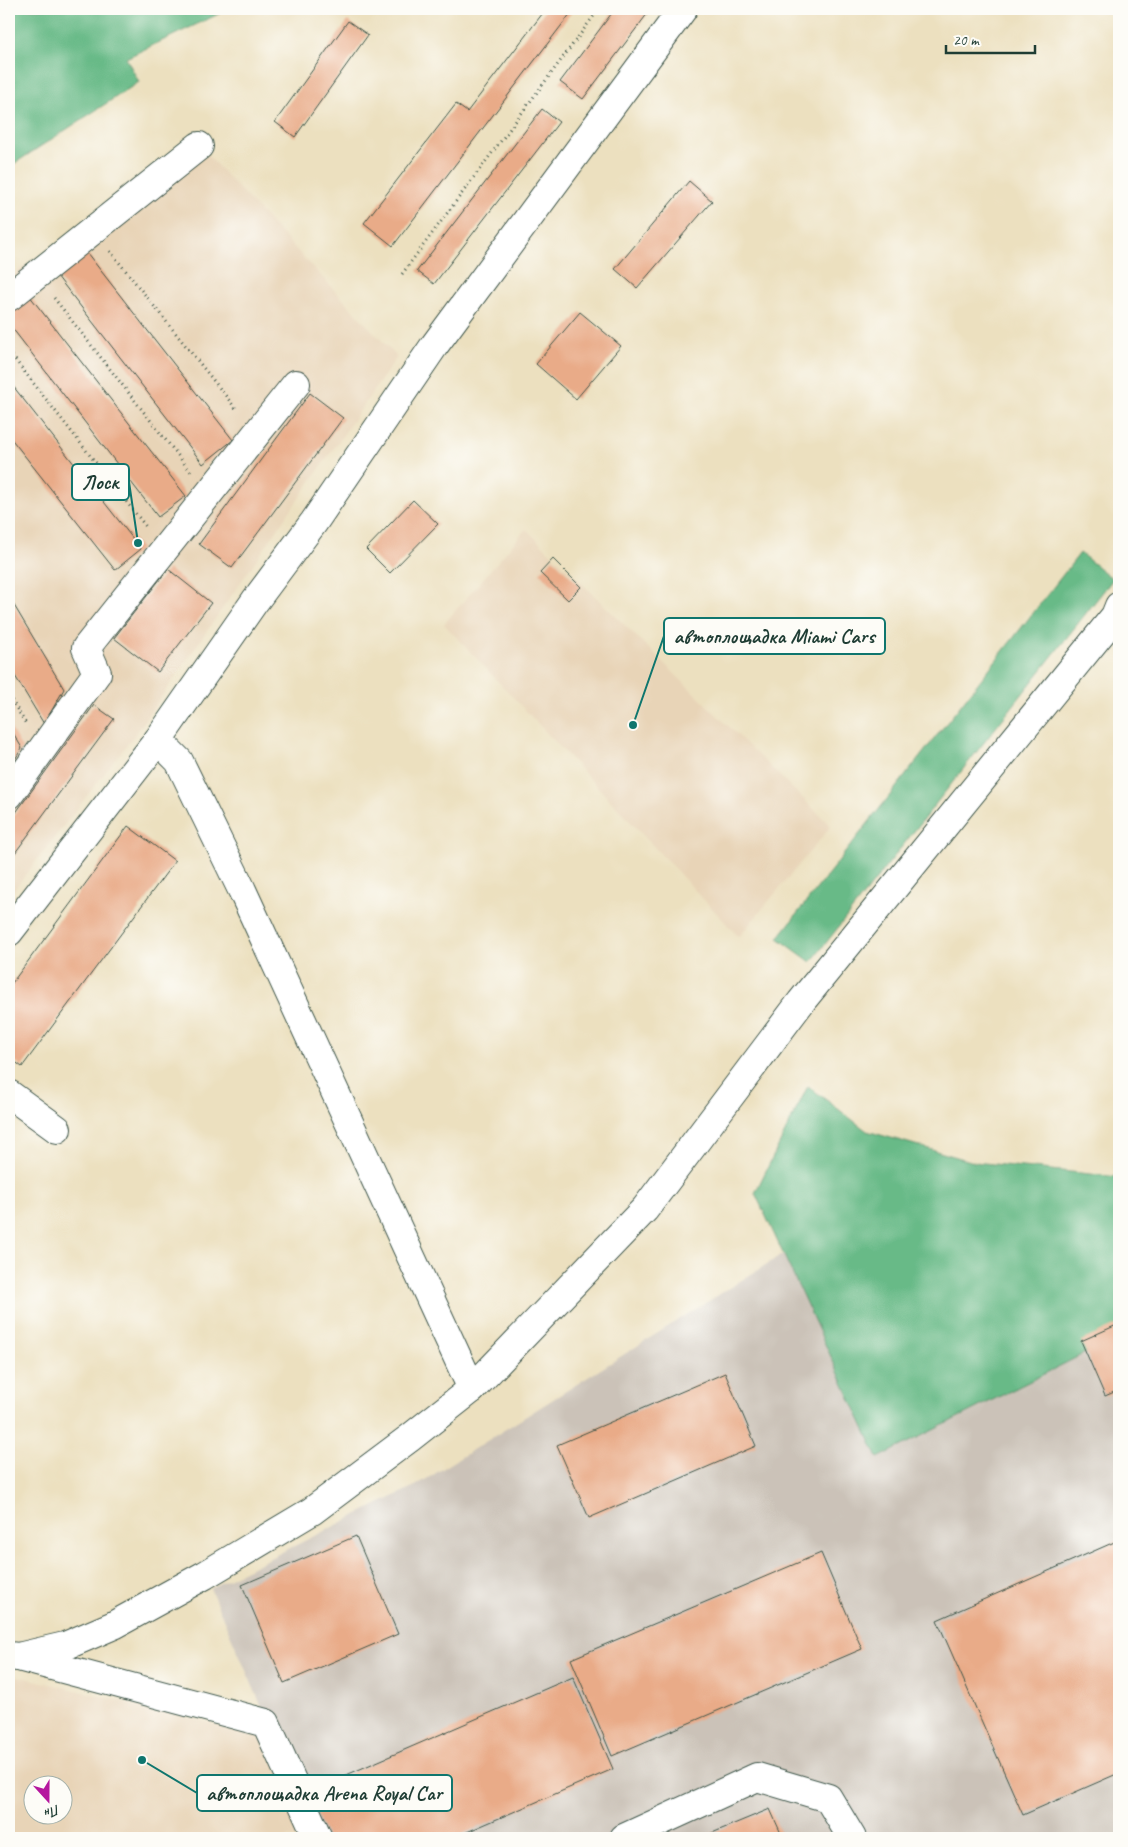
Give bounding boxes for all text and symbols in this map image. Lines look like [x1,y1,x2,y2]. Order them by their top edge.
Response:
scale bar [946,22,1034,54]
text: 20 m [953,31,980,50]
callout: Лоск [72,464,129,500]
text: Лоск [81,469,120,495]
callout: автоплощадка Miami Cars [664,618,885,654]
text: автоплощадка Miami Cars [673,623,877,649]
north arrow [22,1774,72,1824]
callout: автоплощадка Arena Royal Car [197,1775,452,1811]
text: автоплощадка Arena Royal Car [206,1780,445,1806]
text: Пн [42,1801,62,1823]

